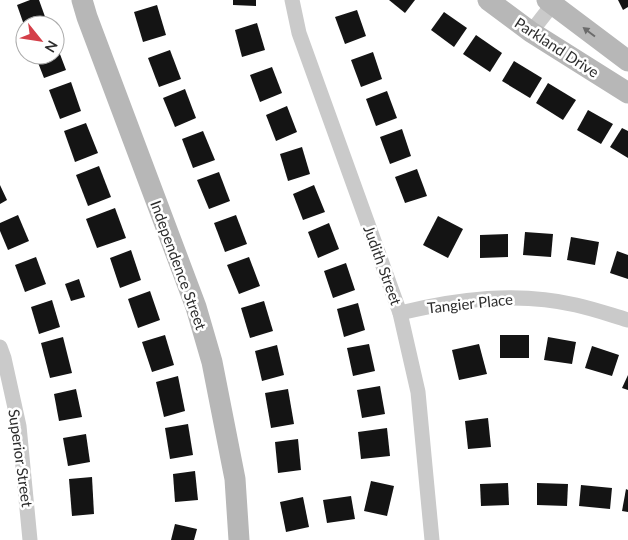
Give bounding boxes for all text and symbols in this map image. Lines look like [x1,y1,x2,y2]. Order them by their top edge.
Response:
street label: Parkland Drive [512,13,603,81]
north arrow [15,15,65,65]
one-way arrow [582,27,596,37]
text: N [42,38,62,56]
street label: Independence Street [147,198,211,333]
street label: Judith Street [360,223,406,308]
street label: Tangier Place [426,290,514,316]
street label: Superior Street [5,408,37,509]

